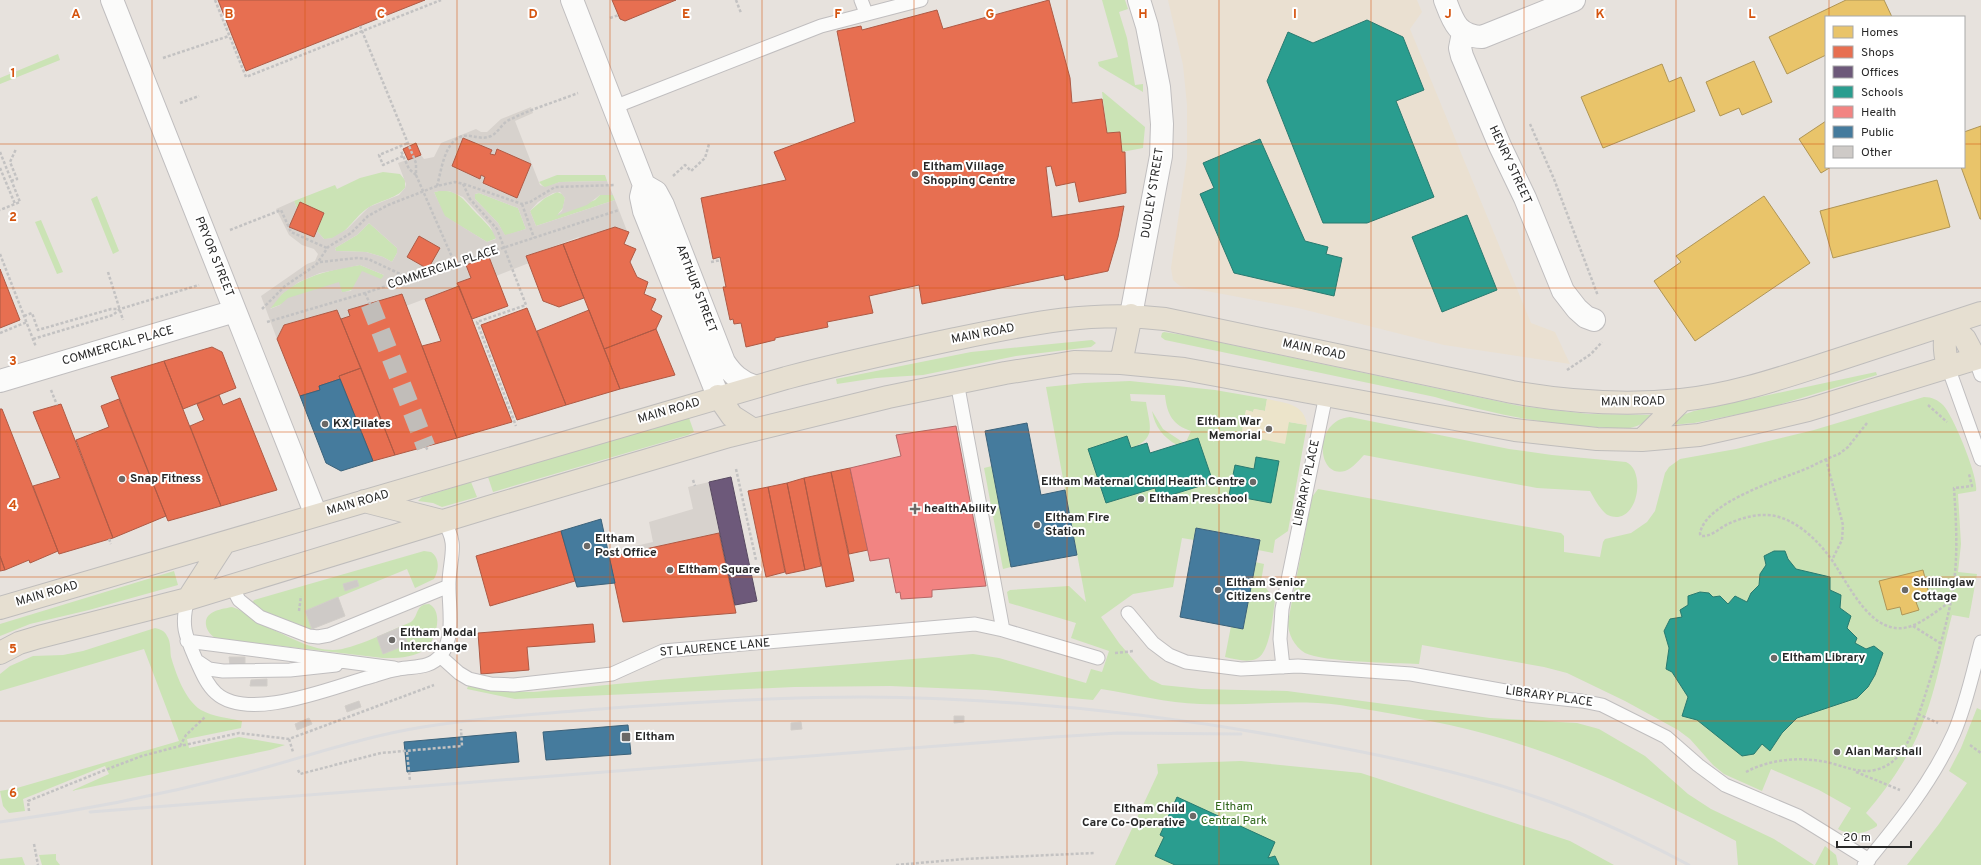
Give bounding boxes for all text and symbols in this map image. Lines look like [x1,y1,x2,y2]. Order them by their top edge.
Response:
text: A [71,7,81,23]
text: B [225,7,234,23]
text: C [377,7,385,23]
text: D [528,7,538,23]
text: E [682,7,690,23]
text: F [834,7,842,23]
text: G [986,7,995,23]
text: H [1138,7,1148,23]
text: I [1293,7,1297,23]
text: J [1444,7,1452,23]
text: K [1595,7,1605,23]
text: L [1748,7,1756,23]
legend [1825,16,1965,168]
text: Homes [1861,25,1898,41]
text: Shops [1861,45,1894,61]
text: Offices [1861,65,1899,81]
text: 1 [10,66,16,82]
text: Schools [1861,85,1903,101]
text: Health [1861,105,1896,121]
street label: HENRY STREET [1485,123,1535,207]
text: Public [1861,125,1894,141]
text: Other [1861,145,1893,161]
street label: DUDLEY STREET [1138,147,1168,239]
place label: Eltham Village Shopping Centre [923,159,1016,189]
marker: Eltham Village Shopping Centre [910,169,920,179]
text: 2 [9,210,17,226]
street label: PRYOR STREET [191,214,237,300]
street label: COMMERCIAL PLACE [386,243,500,293]
street label: ARTHUR STREET [672,243,720,335]
street label: MAIN ROAD [950,320,1016,348]
street label: COMMERCIAL PLACE [60,322,176,370]
street label: MAIN ROAD [1281,335,1347,365]
text: 3 [9,354,17,370]
street label: MAIN ROAD [1601,393,1665,411]
street label: MAIN ROAD [636,394,702,428]
place label: Eltham War Memorial [1197,414,1261,444]
place label: KX Pilates [333,416,391,432]
marker: KX Pilates [320,419,330,429]
marker: Eltham War Memorial [1264,424,1274,434]
street label: LIBRARY PLACE [1290,438,1324,528]
place label: Snap Fitness [130,471,201,487]
marker: Snap Fitness [117,474,127,484]
place label: Eltham Maternal Child Health Centre [1041,474,1245,490]
marker: Eltham Maternal Child Health Centre [1248,477,1258,487]
street label: MAIN ROAD [325,486,391,520]
place label: Eltham Preschool [1149,491,1247,507]
marker: Eltham Preschool [1136,494,1146,504]
text: 4 [9,498,17,514]
place label: healthAbility [924,501,997,517]
marker: healthAbility [909,503,921,515]
place label: Eltham Fire Station [1045,510,1110,540]
marker: Eltham Fire Station [1032,520,1042,530]
place label: Eltham Post Office [595,531,657,561]
marker: Eltham Post Office [582,541,592,551]
place label: Eltham Square [678,562,760,578]
marker: Eltham Square [665,565,675,575]
place label: Eltham Senior Citizens Centre [1226,575,1311,605]
place label: Shillinglaw Cottage [1913,575,1974,605]
street label: MAIN ROAD [14,577,80,611]
marker: Eltham Senior Citizens Centre [1213,585,1223,595]
marker: Shillinglaw Cottage [1900,585,1910,595]
place label: Eltham Modal Interchange [400,625,477,655]
marker: Eltham Modal Interchange [387,635,397,645]
street label: ST LAURENCE LANE [659,635,771,661]
text: 5 [9,642,17,658]
place label: Eltham Library [1782,650,1866,666]
marker: Eltham Library [1769,653,1779,663]
street label: LIBRARY PLACE [1504,683,1594,711]
place label: Eltham [635,729,675,745]
marker: Eltham [620,731,632,743]
place label: Alan Marshall [1845,744,1922,760]
marker: Alan Marshall [1832,747,1842,757]
text: 6 [9,786,17,802]
park label: Eltham Central Park [1201,799,1267,829]
place label: Eltham Child Care Co-Operative [1082,801,1185,831]
marker: Eltham Child Care Co-Operative [1188,811,1198,821]
scale bar [1837,823,1911,849]
text: 20 m [1843,830,1871,846]

